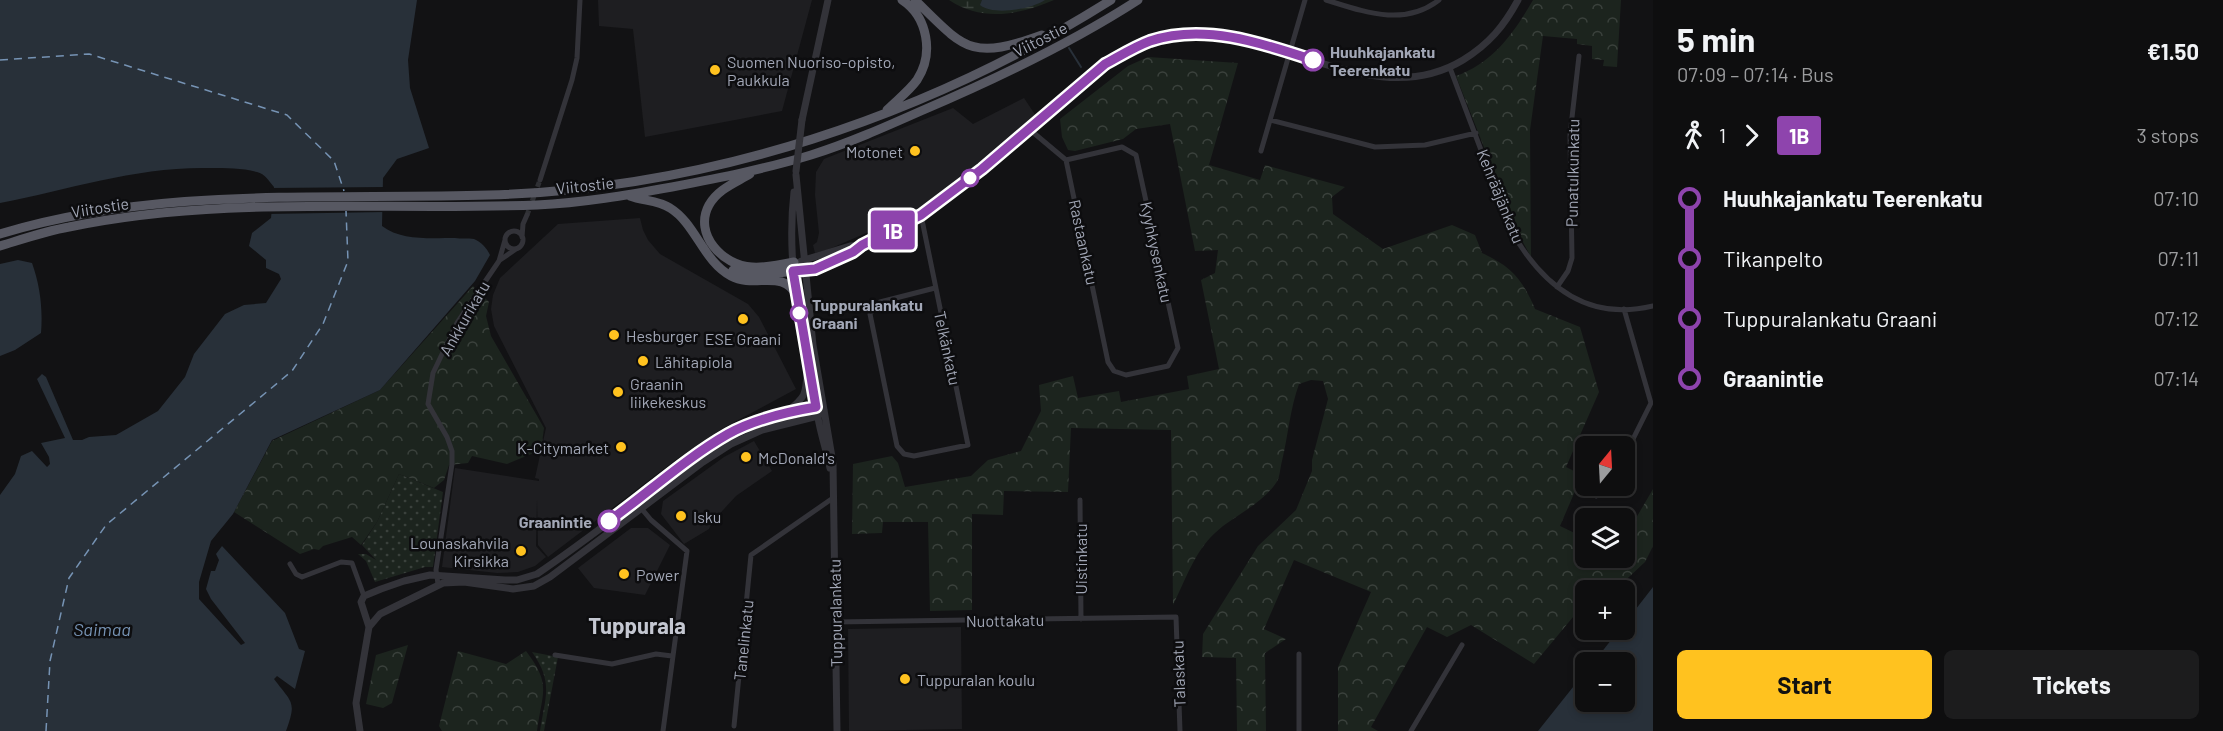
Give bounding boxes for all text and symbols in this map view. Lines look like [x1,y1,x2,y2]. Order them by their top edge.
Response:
street label: Viitostie [1010,17,1070,61]
text: 5 min [1677,19,1755,59]
text: €1.50 [2147,38,2199,64]
place label: Huuhkajankatu Teerenkatu [1330,42,1435,79]
marker: Huuhkajankatu Teerenkatu [1302,49,1324,71]
place label: Suomen Nuoriso-opisto, Paukkula [727,52,896,89]
text: 07:09 – 07:14 · Bus [1677,62,1834,86]
marker: Suomen Nuoriso-opisto, Paukkula [708,63,722,77]
street label: Punatulkunkatu [1562,119,1582,227]
icon: walk [1677,119,1710,152]
icon: forward [1735,119,1768,152]
text: 1 [1719,123,1726,147]
text: 1B [1789,123,1809,148]
text: 3 stops [2137,123,2199,147]
place label: Motonet [846,142,903,161]
marker: Motonet [908,144,922,158]
street label: Kehrääjänkatu [1473,146,1529,246]
unlabelled marker [961,169,979,187]
street label: Viitostie [555,173,615,197]
text: Huuhkajankatu Teerenkatu [1723,185,1982,211]
text: 07:10 [2153,186,2199,210]
street label: Viitostie [70,193,130,221]
street label: Rastaankatu [1066,198,1102,286]
street label: Kyyhkysenkatu [1137,200,1177,304]
line badge: 1B [866,210,920,250]
text: 1B [883,218,903,243]
text: Tikanpelto [1723,245,1823,271]
text: 07:11 [2157,246,2199,270]
street label: Ankkurikatu [435,277,493,359]
place label: Tuppuralankatu Graani [812,295,923,332]
marker: Tuppuralankatu Graani [790,304,808,322]
text: Tuppuralankatu Graani [1723,305,1937,331]
text: 07:12 [2154,306,2199,330]
street label: Telkänkatu [931,309,965,387]
marker: ESE Graani [736,312,750,326]
place label: Hesburger [626,326,699,345]
marker: Hesburger [607,328,621,342]
place label: ESE Graani [705,329,781,348]
place label: Lähitapiola [655,352,732,371]
marker: Lähitapiola [636,354,650,368]
text: Graanintie [1723,365,1824,391]
text: 07:14 [2153,366,2199,390]
place label: Graanin liikekeskus [630,374,706,411]
marker: Graanin liikekeskus [611,385,625,399]
north arrow [1575,436,1635,496]
map controls [1575,436,1635,712]
place label: K-Citymarket [517,438,609,457]
marker: K-Citymarket [614,440,628,454]
place label: McDonald's [758,448,835,467]
marker: McDonald's [739,450,753,464]
place label: Isku [693,507,721,526]
button: layers [1575,508,1635,568]
marker: Isku [674,509,688,523]
marker: Graanintie [598,510,620,532]
place label: Graanintie [519,512,592,531]
street label: Uistinkatu [1071,523,1090,595]
place label: Lounaskahvila Kirsikka [410,533,509,570]
marker: Lounaskahvila Kirsikka [514,544,528,558]
street label: Tuppuralankatu [825,559,845,667]
place label: Power [636,565,679,584]
marker: Power [617,567,631,581]
button: + [1575,580,1635,640]
street label: Tanelinkatu [729,599,757,681]
street label: Nuottakatu [966,610,1044,630]
district label: Tuppurala [588,612,686,638]
water label: Saimaa [73,618,131,640]
street label: Talaskatu [1167,640,1189,708]
button: Start [1677,650,1932,719]
button: Tickets [1944,650,2199,719]
button: − [1575,652,1635,712]
place label: Tuppuralan koulu [917,670,1035,689]
marker: Tuppuralan koulu [898,672,912,686]

